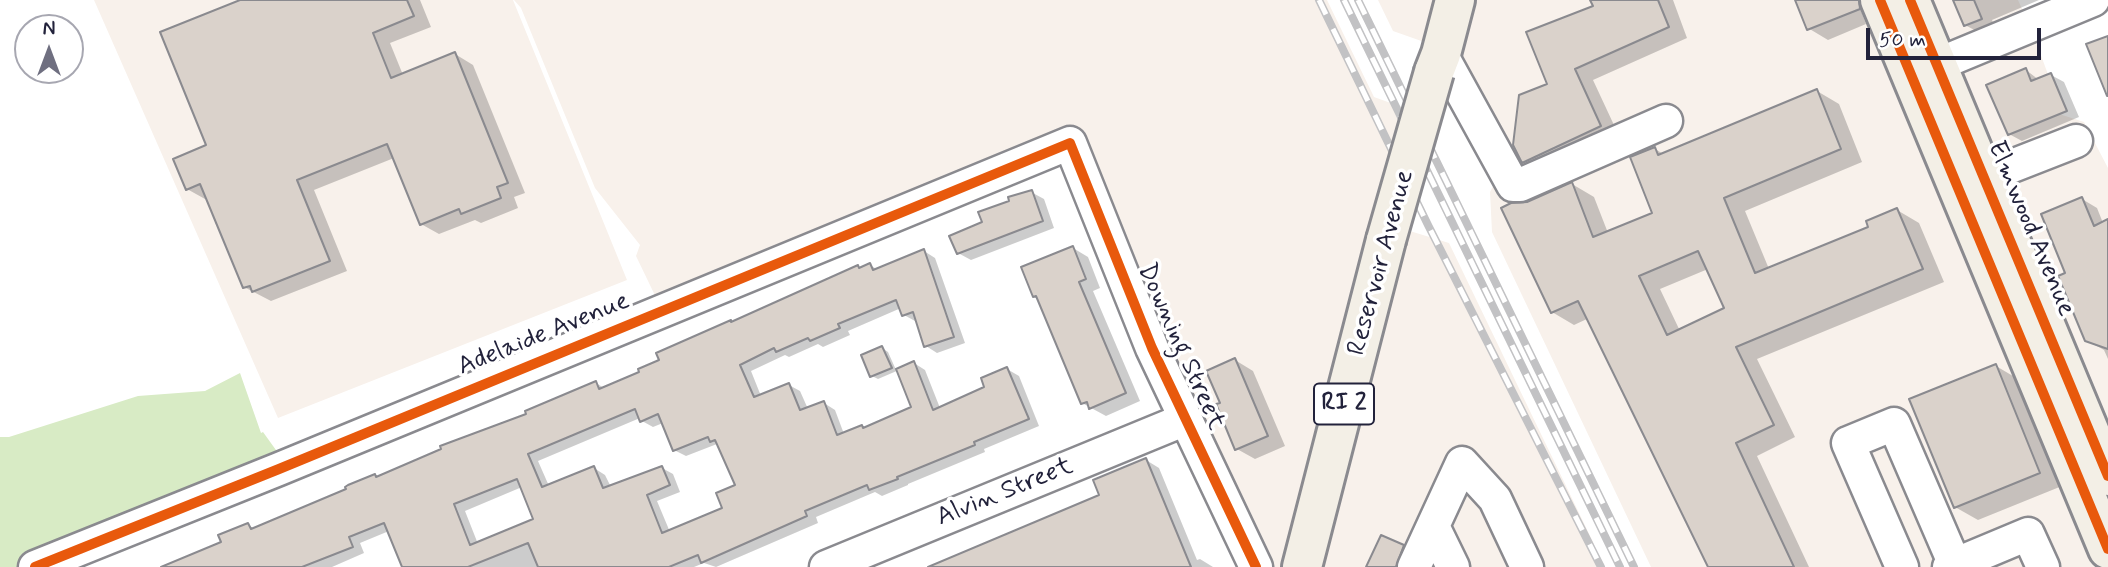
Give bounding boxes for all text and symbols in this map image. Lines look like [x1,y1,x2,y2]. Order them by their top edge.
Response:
north arrow [14,14,84,84]
scale bar [1870,14,2045,58]
text: N [43,17,55,42]
text: 50 m [1879,26,1926,54]
street label: Elmwood Avenue [1979,137,2081,321]
street label: Reservoir Avenue [1342,167,1422,359]
street label: Downing Street [1129,259,1231,435]
street label: Adelaide Avenue [454,286,634,384]
road number: RI 2 [1314,384,1374,424]
street label: Alvin Street [932,452,1078,534]

